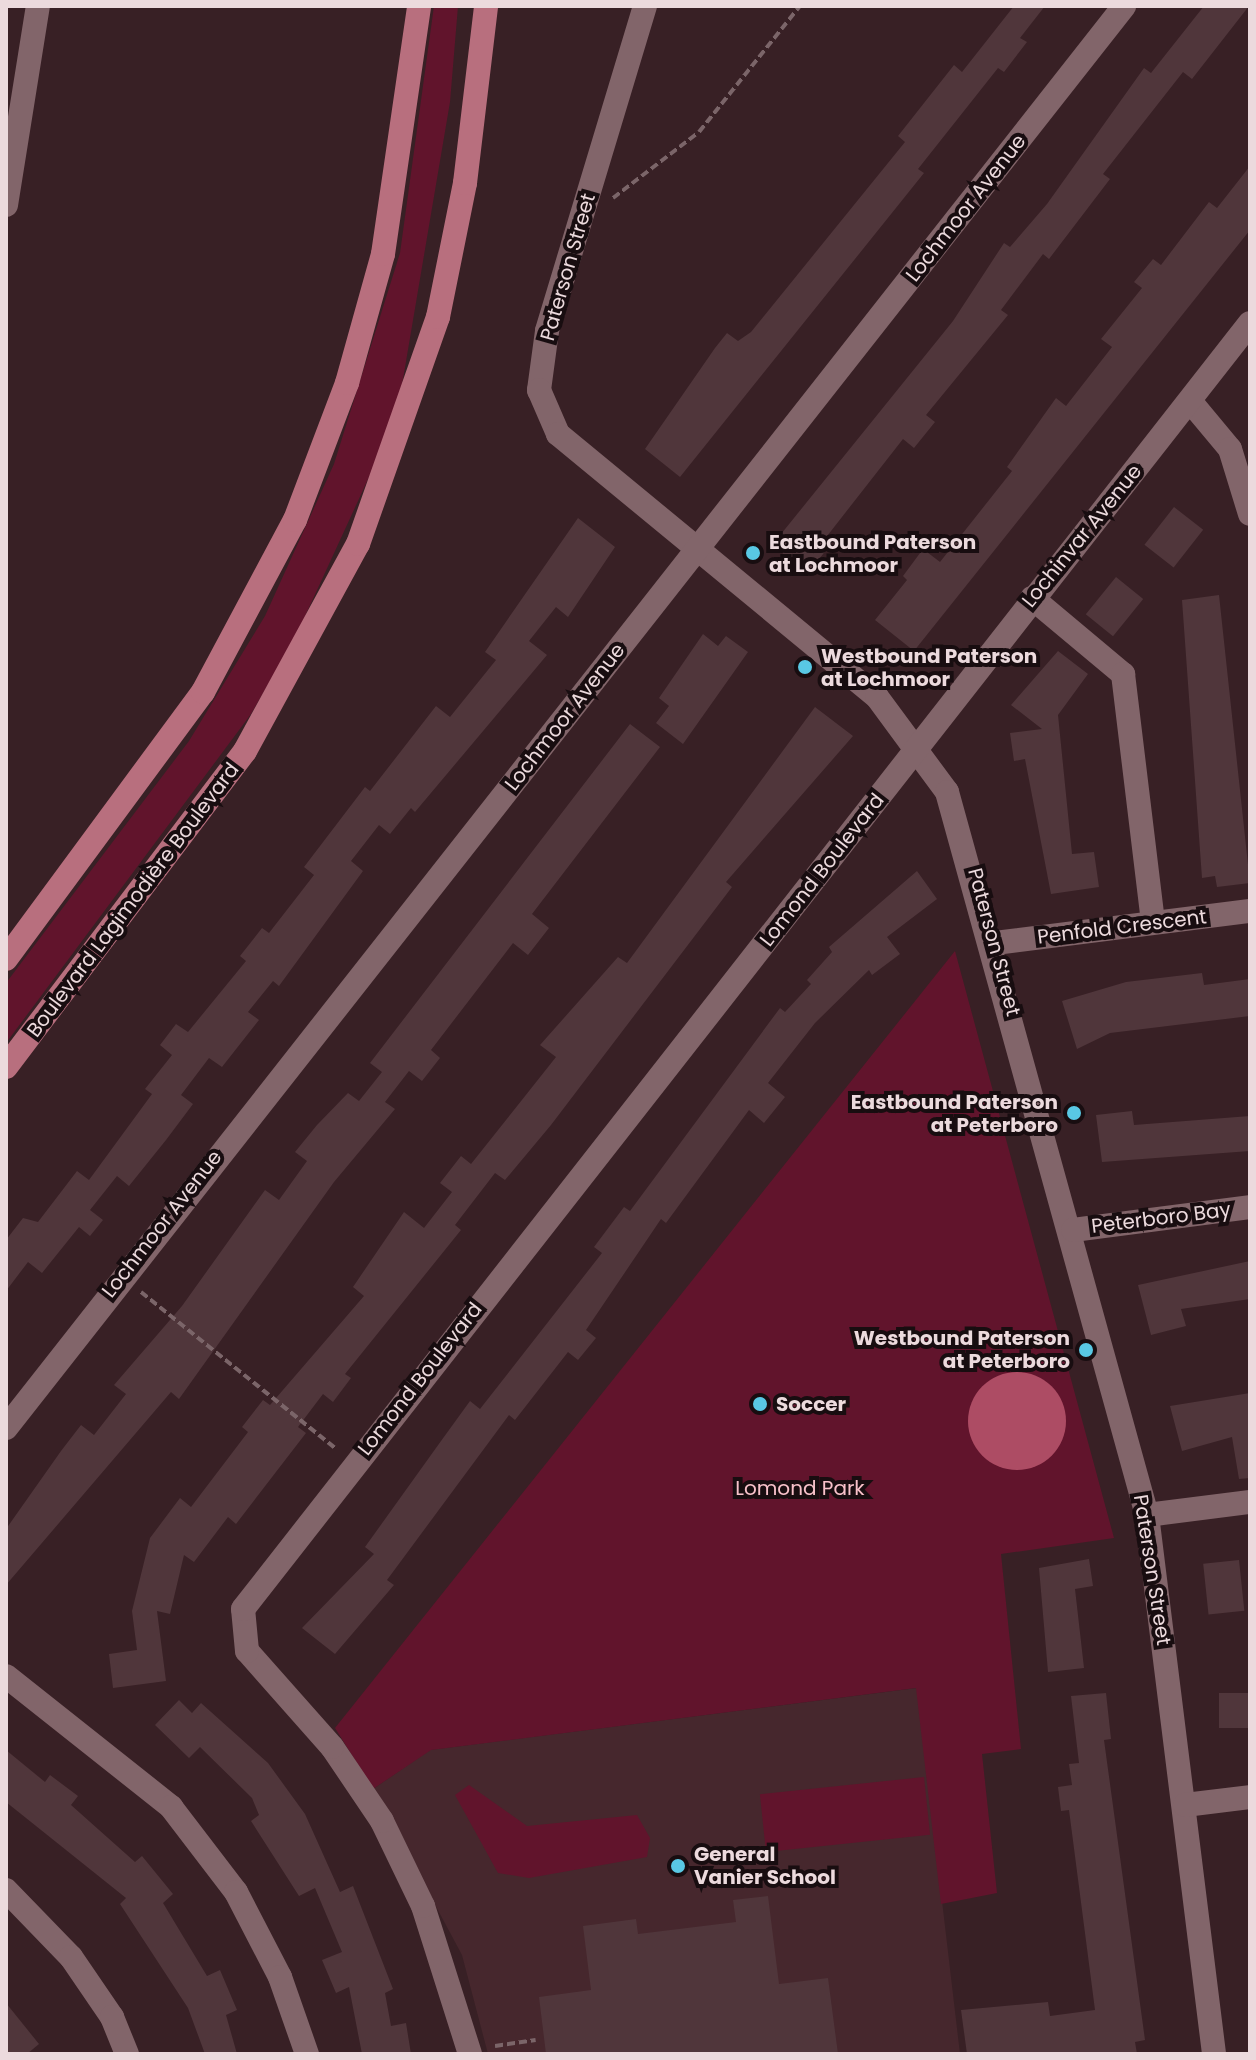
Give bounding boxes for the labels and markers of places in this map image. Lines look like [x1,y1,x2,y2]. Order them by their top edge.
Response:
place label: Eastbound Paterson at Lochmoor [769,530,976,577]
marker: Eastbound Paterson at Lochmoor [744,544,762,562]
place label: Westbound Paterson at Lochmoor [821,644,1037,691]
marker: Westbound Paterson at Lochmoor [796,658,814,676]
place label: Eastbound Paterson at Peterboro [851,1090,1058,1137]
marker: Eastbound Paterson at Peterboro [1065,1104,1083,1122]
place label: Westbound Paterson at Peterboro [854,1326,1070,1373]
marker: Westbound Paterson at Peterboro [1077,1341,1095,1359]
place label: Soccer [776,1392,846,1416]
marker: Soccer [751,1395,769,1413]
place label: General Vanier School [694,1842,836,1889]
marker: General Vanier School [669,1857,687,1875]

